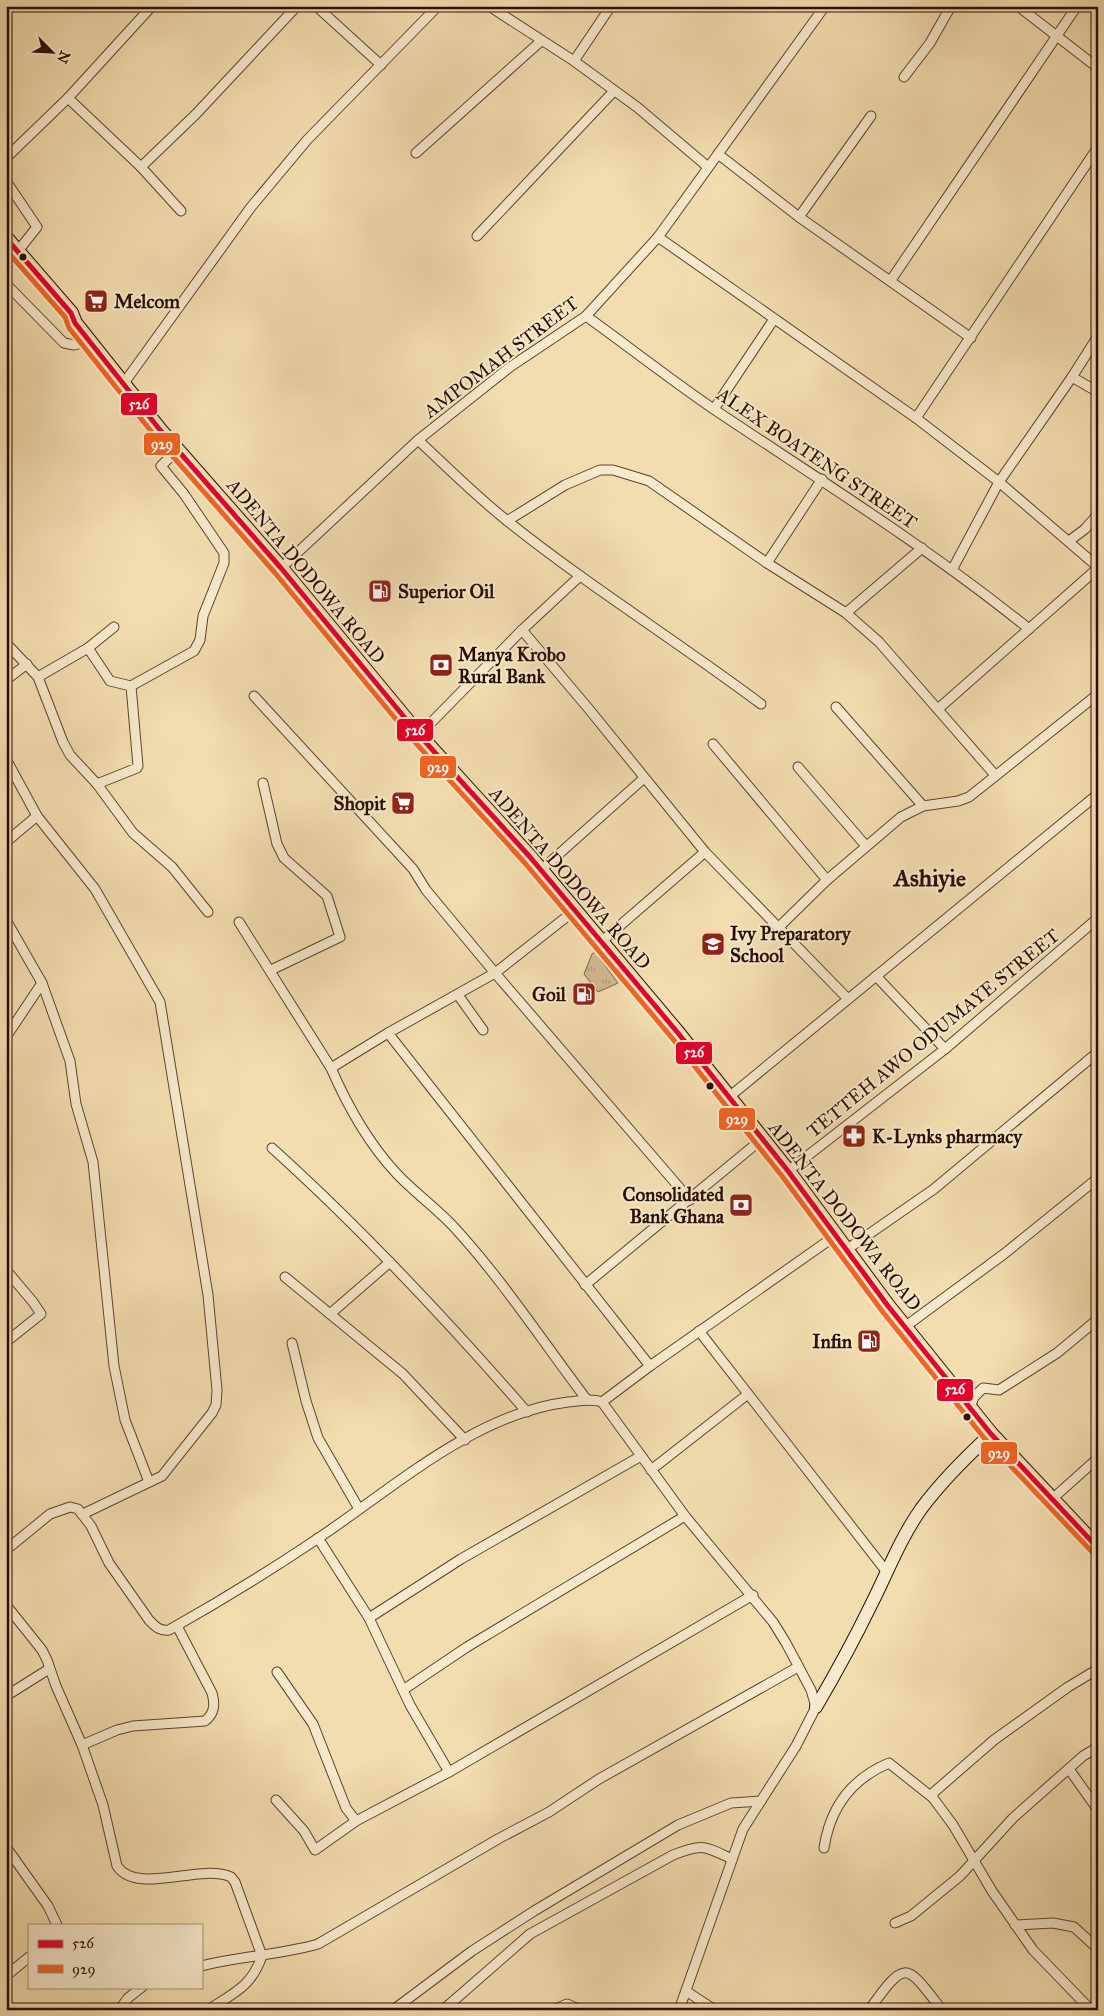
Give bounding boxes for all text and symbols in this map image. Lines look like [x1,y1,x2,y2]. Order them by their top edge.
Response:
north arrow [28,28,78,78]
text: N [53,48,74,66]
unlabelled marker [18,252,28,262]
supermarket icon: Melcom [83,288,109,314]
place label: Melcom [114,290,180,313]
street label: AMPOMAH STREET [418,291,583,423]
street label: ALEX BOATENG STREET [712,382,921,534]
line badge: 526 [120,392,158,416]
text: 526 [129,396,150,413]
line badge: 929 [143,432,181,456]
text: 929 [151,436,173,454]
street label: ADENTA DODOWA ROAD [221,473,390,668]
fuel station icon: Superior Oil [367,578,393,604]
place label: Superior Oil [398,580,495,604]
place label: Manya Krobo Rural Bank [458,643,566,688]
bank icon: Manya Krobo Rural Bank [428,652,454,678]
line badge: 526 [396,718,434,742]
text: 526 [405,722,426,739]
line badge: 929 [419,755,457,779]
text: 929 [427,759,449,777]
street label: ADENTA DODOWA ROAD [484,781,656,974]
supermarket icon: Shopit [390,790,416,816]
place label: Shopit [333,792,386,816]
district label: Ashiyie [892,863,966,893]
place label: Ivy Preparatory School [730,922,852,967]
street label: TETTEH AWO ODUMAYE STREET [802,924,1064,1142]
school or university icon: Ivy Preparatory School [700,931,726,957]
fuel station icon: Goil [571,981,597,1007]
place label: Goil [532,983,567,1006]
line badge: 526 [675,1041,713,1065]
text: 526 [684,1044,705,1061]
unlabelled marker [705,1081,715,1091]
line badge: 929 [718,1107,756,1131]
text: 929 [726,1111,748,1129]
street label: ADENTA DODOWA ROAD [763,1116,926,1315]
pharmacy icon: K-Lynks pharmacy [841,1123,867,1149]
place label: K-Lynks pharmacy [872,1125,1023,1149]
place label: Consolidated Bank Ghana [622,1183,725,1228]
bank icon: Consolidated Bank Ghana [728,1192,754,1218]
fuel station icon: Infin [856,1328,882,1354]
place label: Infin [812,1330,853,1353]
line badge: 526 [936,1378,974,1402]
text: 526 [945,1381,966,1398]
unlabelled marker [962,1412,972,1422]
line badge: 929 [980,1441,1018,1465]
text: 929 [988,1445,1010,1463]
legend [28,1924,202,1988]
text: 526 [72,1934,95,1952]
text: 929 [72,1960,96,1978]

